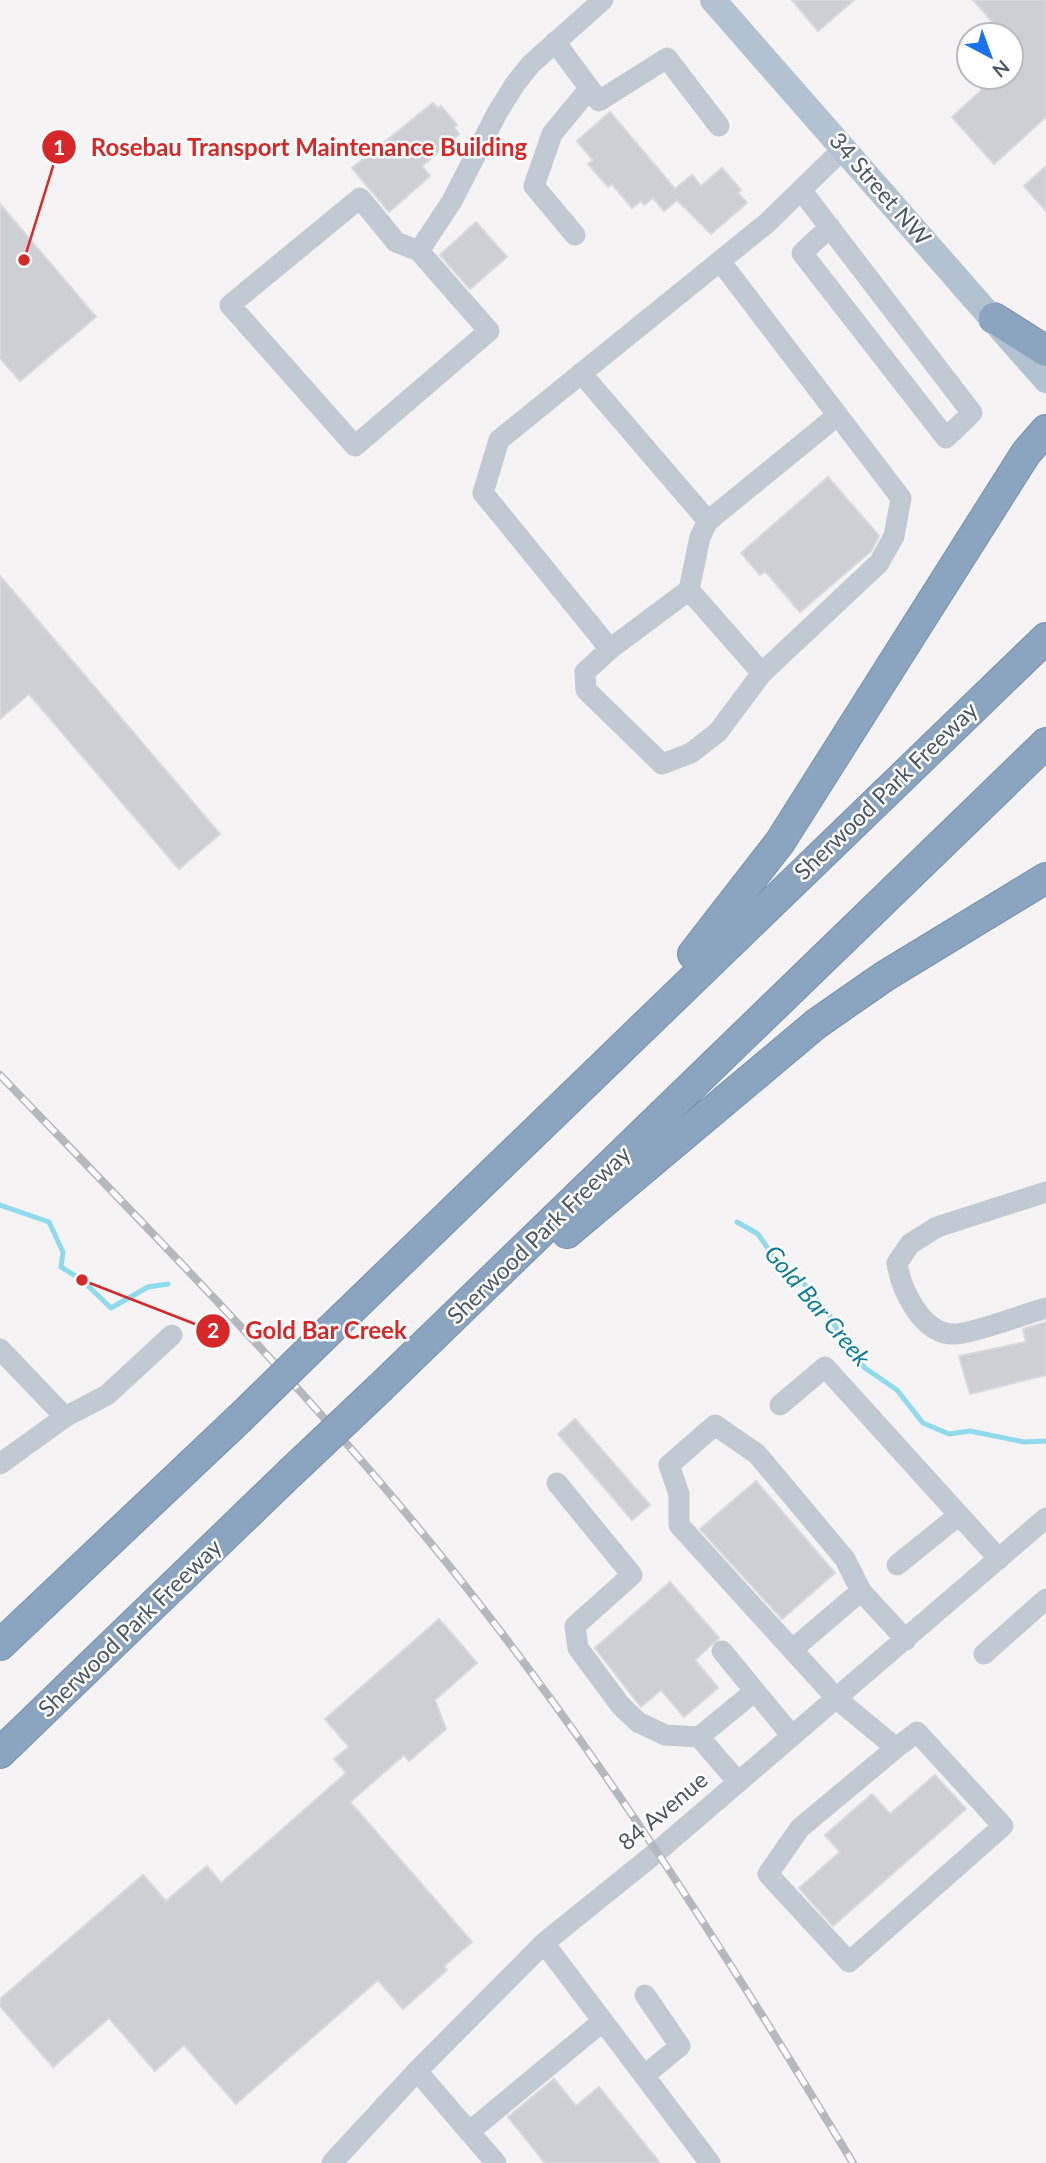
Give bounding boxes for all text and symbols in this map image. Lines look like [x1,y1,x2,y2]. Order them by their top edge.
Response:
north arrow [955,21,1025,91]
text: N [988,56,1015,83]
callout: Rosebau Transport Maintenance Building [42,125,542,170]
street label: 34 Street NW [824,126,937,251]
text: Rosebau Transport Maintenance Building [91,132,528,161]
text: 1 [53,134,65,159]
street label: Sherwood Park Freeway [788,695,983,885]
street label: Sherwood Park Freeway [441,1139,636,1329]
water label: Gold Bar Creek [759,1239,878,1372]
callout: Gold Bar Creek [196,1308,421,1353]
text: Gold Bar Creek [245,1315,407,1344]
text: 2 [207,1317,219,1342]
street label: Sherwood Park Freeway [32,1532,227,1722]
street label: 84 Avenue [612,1765,713,1856]

